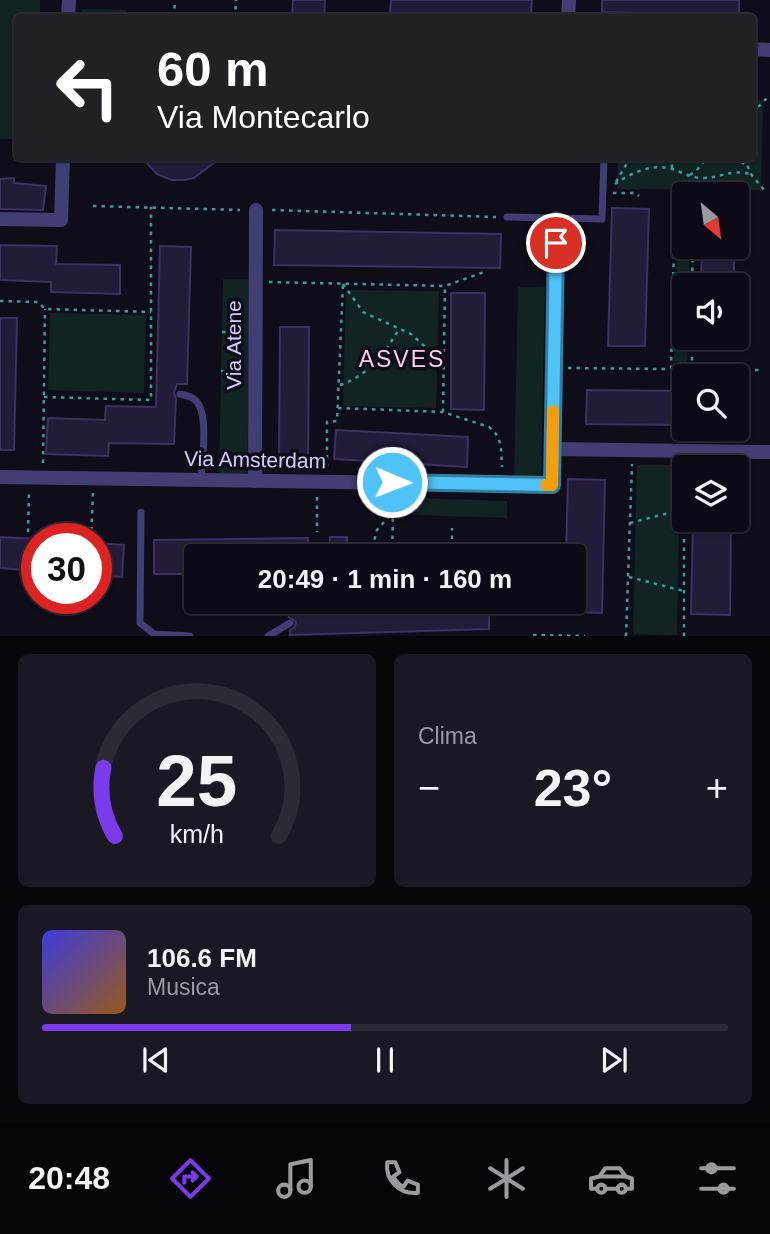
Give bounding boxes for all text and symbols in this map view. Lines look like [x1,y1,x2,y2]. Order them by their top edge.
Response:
icon: left [42,42,133,133]
text: 60 m [157,42,269,96]
text: Via Montecarlo [157,99,370,135]
north arrow [672,182,749,259]
map controls [672,182,749,532]
pin [526,213,586,273]
icon: arrive [537,224,575,262]
button: sound [672,273,749,350]
street label: Via Atene [222,300,245,390]
district label: ASVES [359,346,445,372]
button: search [672,364,749,441]
position arrow [355,445,429,519]
street label: Via Amsterdam [184,447,326,472]
button: layers [672,455,749,532]
speed limit sign: 30 [21,523,112,614]
text: 20:49 · 1 min · 160 m [258,564,512,594]
text: Clima [418,723,477,749]
text: 25 [157,741,237,822]
text: 23° [534,759,612,817]
text: − [418,767,440,809]
text: + [706,767,728,809]
text: km/h [170,820,224,848]
text: 106.6 FM [147,943,257,973]
text: Musica [147,974,220,1000]
icon: previous [137,1041,175,1079]
icon: pause [366,1041,404,1079]
icon: next [595,1041,633,1079]
icon: directions [166,1154,215,1203]
icon: music [272,1154,321,1203]
icon: phone [377,1154,426,1203]
icon: climate [482,1154,531,1203]
icon: car [587,1154,636,1203]
icon: filters [693,1154,742,1203]
text: 20:48 [28,1160,110,1196]

